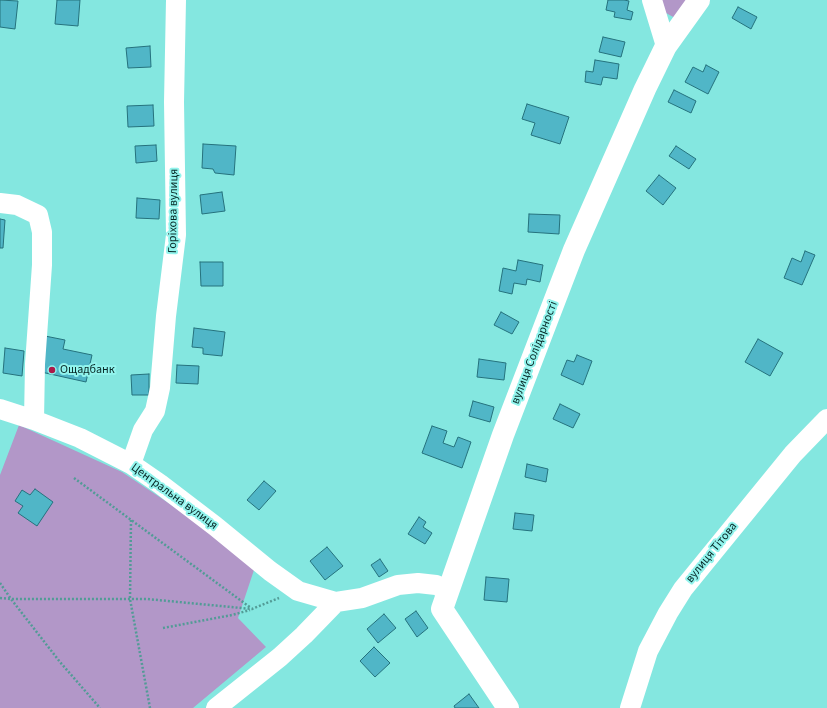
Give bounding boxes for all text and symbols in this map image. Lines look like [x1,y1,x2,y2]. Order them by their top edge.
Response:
street label: Горіхова вулиця [166,169,182,253]
street label: вулиця Солідарності [509,300,561,406]
place label: Ощадбанк [60,363,115,377]
marker: Ощадбанк [47,365,57,375]
street label: Центральна вулиця [128,461,220,533]
street label: вулиця Тітова [683,520,741,586]

